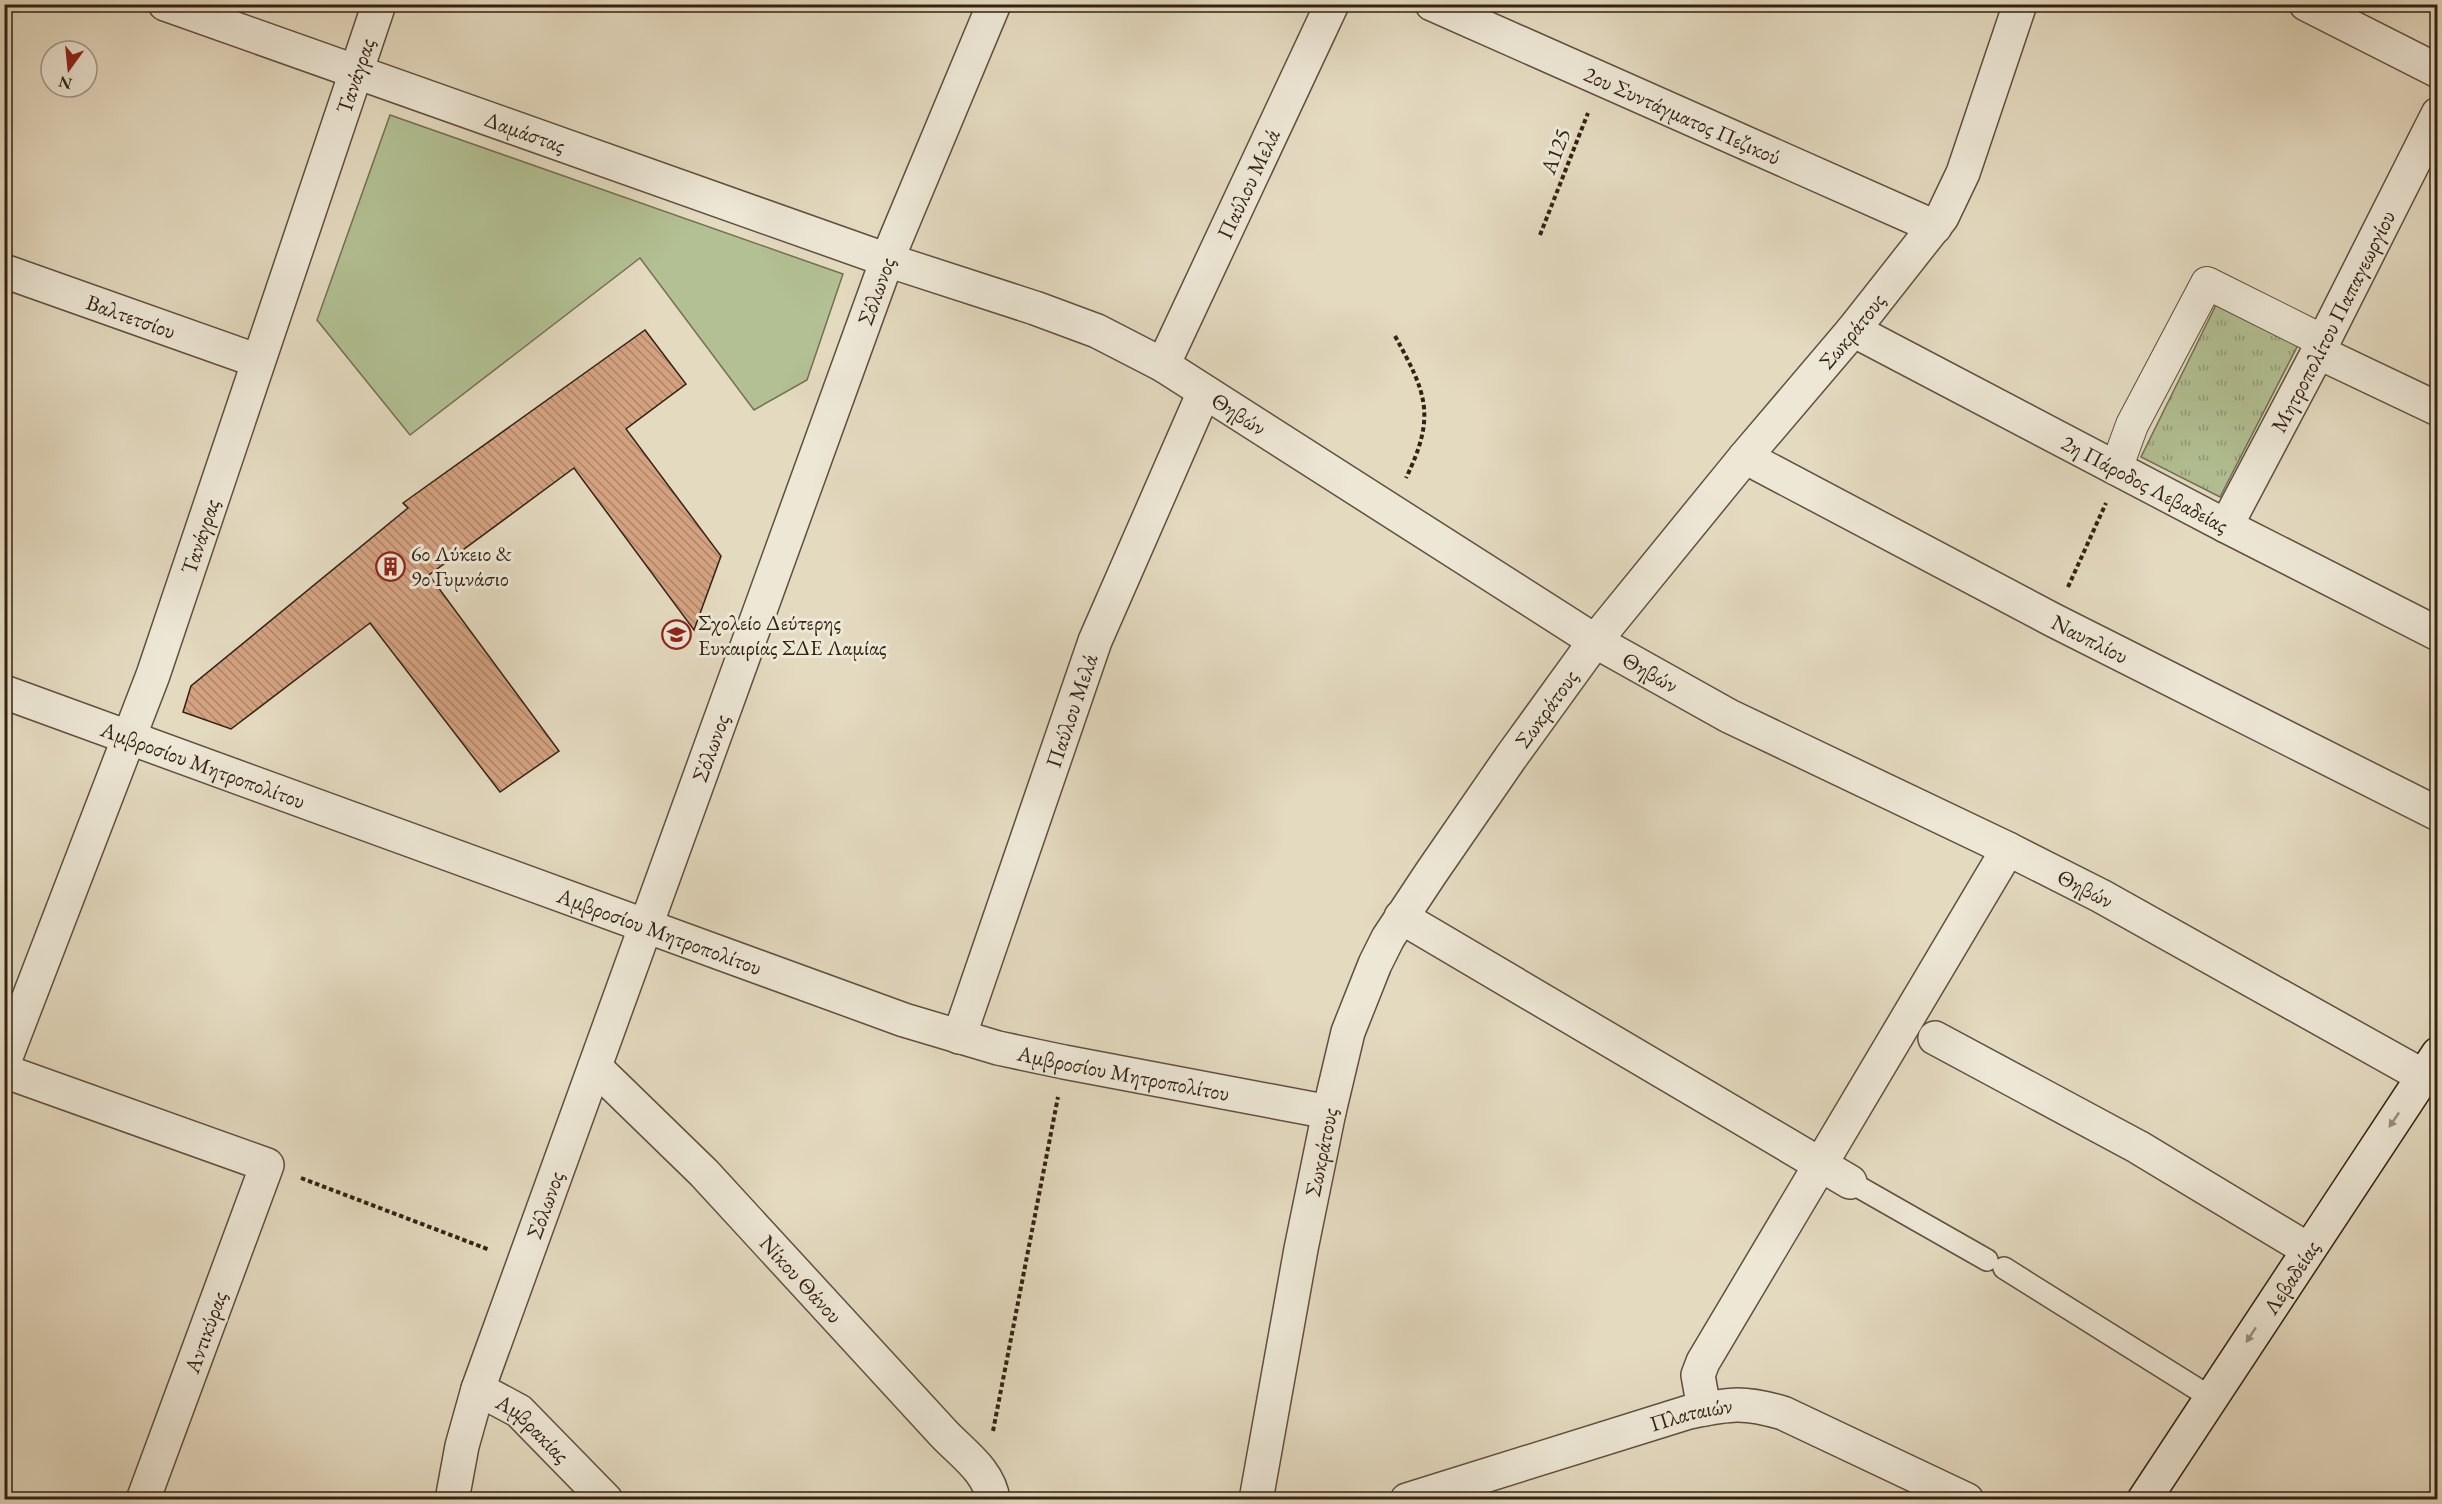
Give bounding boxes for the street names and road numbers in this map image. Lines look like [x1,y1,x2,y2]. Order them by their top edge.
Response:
street label: Τανάγρας [329,34,381,118]
street label: 2ου Συντάγματος Πεζικού [1580,59,1785,172]
street label: Δαμάστας [481,104,569,160]
street label: Παύλου Μελά [1210,123,1287,244]
street label: Α125 [1533,124,1577,179]
street label: Μητροπολίτου Παπαγεωργίου [2264,205,2402,438]
street label: Σόλωνος [851,253,902,329]
street label: Βαλτετσίου [83,287,180,346]
street label: Σωκράτους [1812,287,1892,375]
street label: Θηβών [1206,386,1272,442]
street label: 2η Πάροδος Λεβαδείας [2056,428,2233,540]
street label: Τανάγρας [174,495,226,578]
street label: Ναυπλίου [2047,608,2133,671]
street label: Θηβών [1617,645,1683,700]
street label: Παύλου Μελά [1039,649,1105,772]
street label: Σωκράτους [1508,664,1585,754]
street label: Σόλωνος [685,710,736,786]
street label: Αμβροσίου Μητροπολίτου [96,714,309,816]
street label: Θηβών [2052,862,2119,915]
street label: Αμβροσίου Μητροπολίτου [553,881,766,982]
street label: Αμβροσίου Μητροπολίτου [1014,1038,1232,1108]
street label: Σωκράτους [1298,1105,1345,1199]
street label: Σόλωνος [520,1167,571,1243]
street label: Νίκου Θάνου [753,1229,849,1330]
street label: Λεβαδείας [2256,1235,2326,1321]
street label: Αντικύρας [177,1287,234,1378]
street label: Αμβρακίας [490,1387,576,1469]
street label: Πλαταιών [1646,1391,1734,1438]

